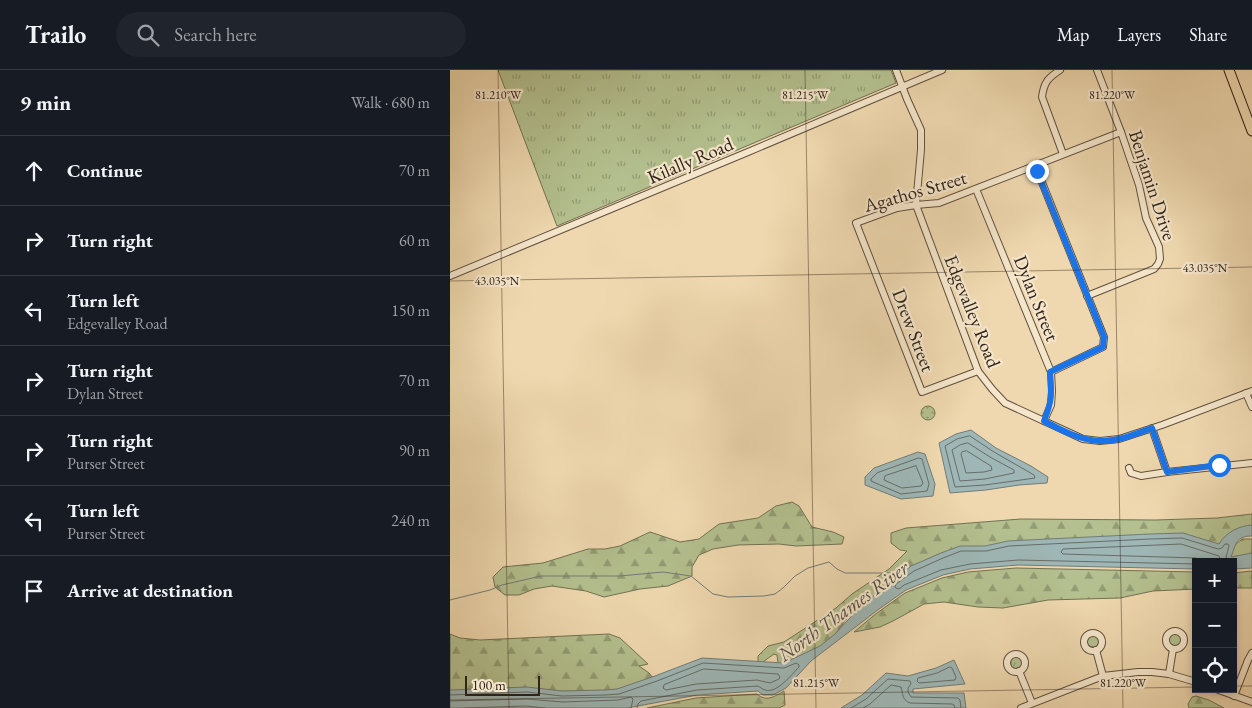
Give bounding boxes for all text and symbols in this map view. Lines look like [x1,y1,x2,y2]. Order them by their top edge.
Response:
search box [116,12,466,57]
text: Trailo [25,19,86,50]
icon: search [134,21,162,49]
text: Search here [174,22,257,47]
text: Map [1057,23,1089,46]
text: Layers [1117,23,1161,46]
text: Share [1189,23,1227,46]
text: 81.210°W [475,87,522,103]
text: 81.215°W [782,87,829,103]
text: 81.220°W [1089,87,1136,103]
text: 9 min [20,89,71,116]
text: Walk · 680 m [351,92,430,113]
street label: Benjamin Drive [1123,127,1182,243]
street label: Kilally Road [644,131,737,190]
icon: ahead [20,157,48,185]
text: Continue [67,158,142,183]
text: 70 m [399,160,430,181]
route end [1026,160,1049,183]
street label: Agathos Street [860,165,969,218]
icon: right [20,227,48,255]
text: Turn right [67,228,153,253]
text: 60 m [399,230,430,251]
street label: Edgevalley Road [939,251,1007,372]
street label: Dylan Street [1008,252,1065,345]
text: 43.035°N [1183,260,1228,276]
text: 43.035°N [475,273,520,289]
street label: Drew Street [886,285,941,375]
text: Turn left [67,288,139,313]
icon: left [20,297,48,325]
text: 150 m [391,300,430,321]
text: Edgevalley Road [67,313,168,334]
text: Turn right [67,358,153,383]
icon: right [20,367,48,395]
text: 70 m [399,370,430,391]
text: Dylan Street [67,383,143,404]
text: Turn right [67,428,153,453]
icon: right [20,437,48,465]
text: 90 m [399,440,430,461]
text: Purser Street [67,453,145,474]
route start [1208,454,1231,477]
text: Turn left [67,498,139,523]
icon: left [20,507,48,535]
text: 240 m [391,510,430,531]
text: Purser Street [67,523,145,544]
water label: North Thames River [772,554,915,668]
map controls [1192,558,1237,693]
button: + [1192,558,1237,603]
icon: arrive [20,577,48,605]
text: Arrive at destination [67,578,233,603]
button: − [1192,603,1237,648]
button: locate [1192,648,1237,693]
scale bar [465,673,540,696]
text: 81.215°W [793,675,840,691]
text: 81.220°W [1100,675,1147,691]
text: 100 m [472,676,506,694]

